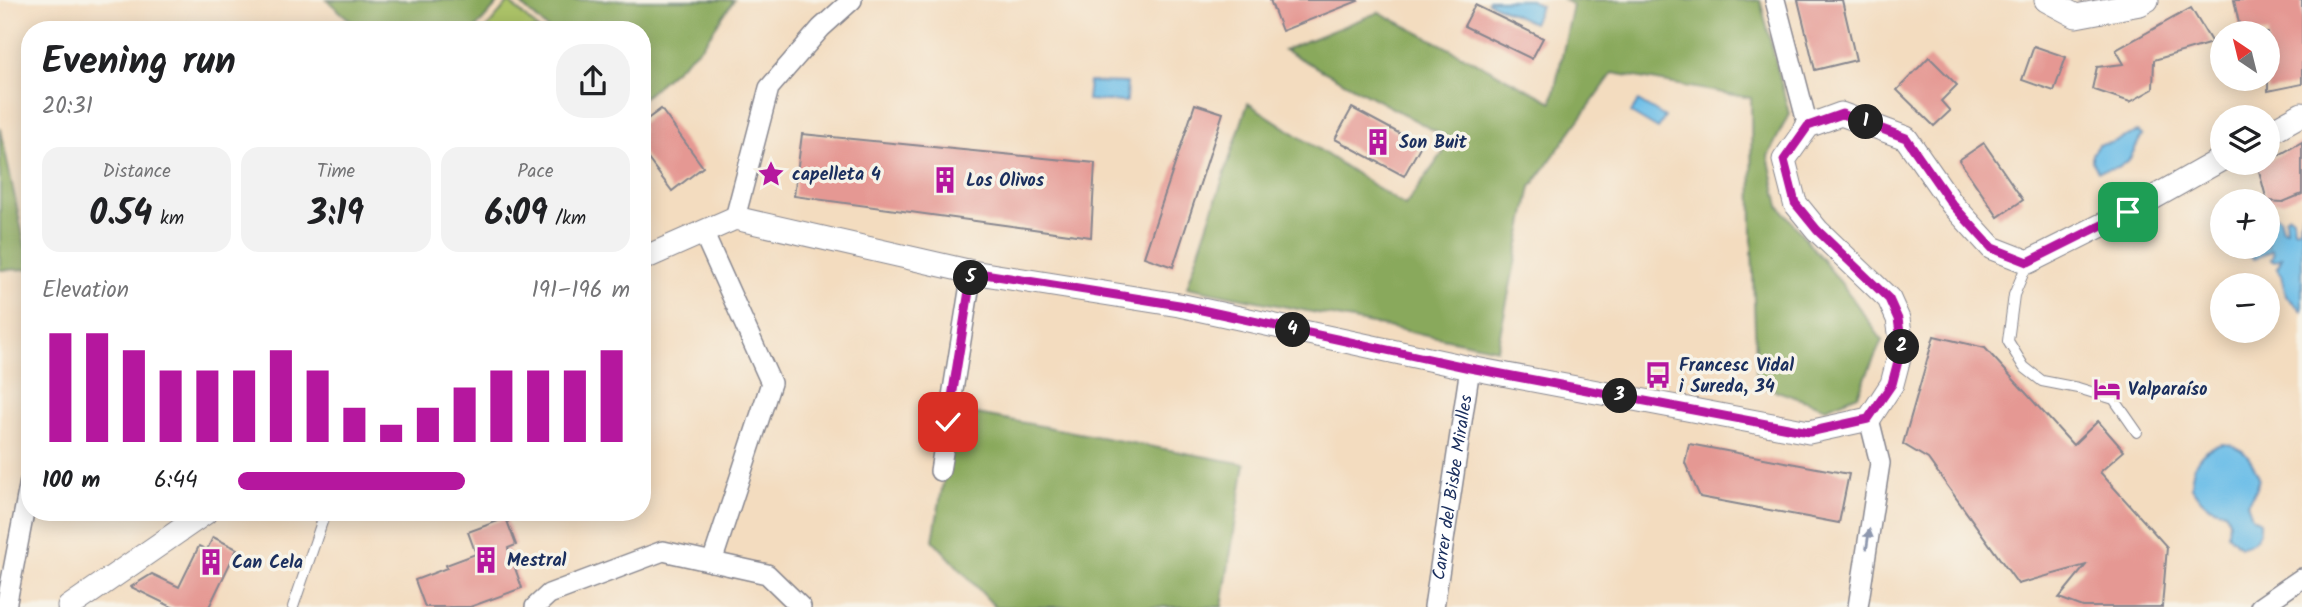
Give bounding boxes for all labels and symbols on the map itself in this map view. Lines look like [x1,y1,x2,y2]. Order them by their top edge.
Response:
north arrow [2210,21,2280,91]
pin: 1 [1848,104,1884,140]
building icon: Son Buit [1363,127,1393,157]
place label: Son Buit [1399,129,1468,158]
place icon: capelleta 4 [756,159,786,189]
place label: capelleta 4 [792,161,881,190]
building icon: Los Olivos [930,165,960,195]
place label: Los Olivos [966,167,1045,196]
pin [2098,182,2158,242]
pin: 5 [954,260,988,296]
pin: 4 [1276,312,1310,348]
pin: 2 [1884,330,1920,364]
place label: Francesc Vidal i Sureda, 34 [1679,352,1794,402]
bus stop icon: Francesc Vidal i Sureda, 34 [1643,360,1673,390]
hotel icon: Valparaíso [2092,374,2122,404]
place label: Valparaíso [2128,376,2207,405]
pin: 3 [1602,378,1638,414]
pin [918,392,978,452]
street label: Carrer del Bisbe Miralles [1425,393,1482,582]
one-way arrow [1863,528,1874,550]
building icon: Mestral [471,545,501,575]
building icon: Can Cela [196,547,226,577]
place label: Mestral [507,547,567,576]
place label: Can Cela [232,549,303,578]

